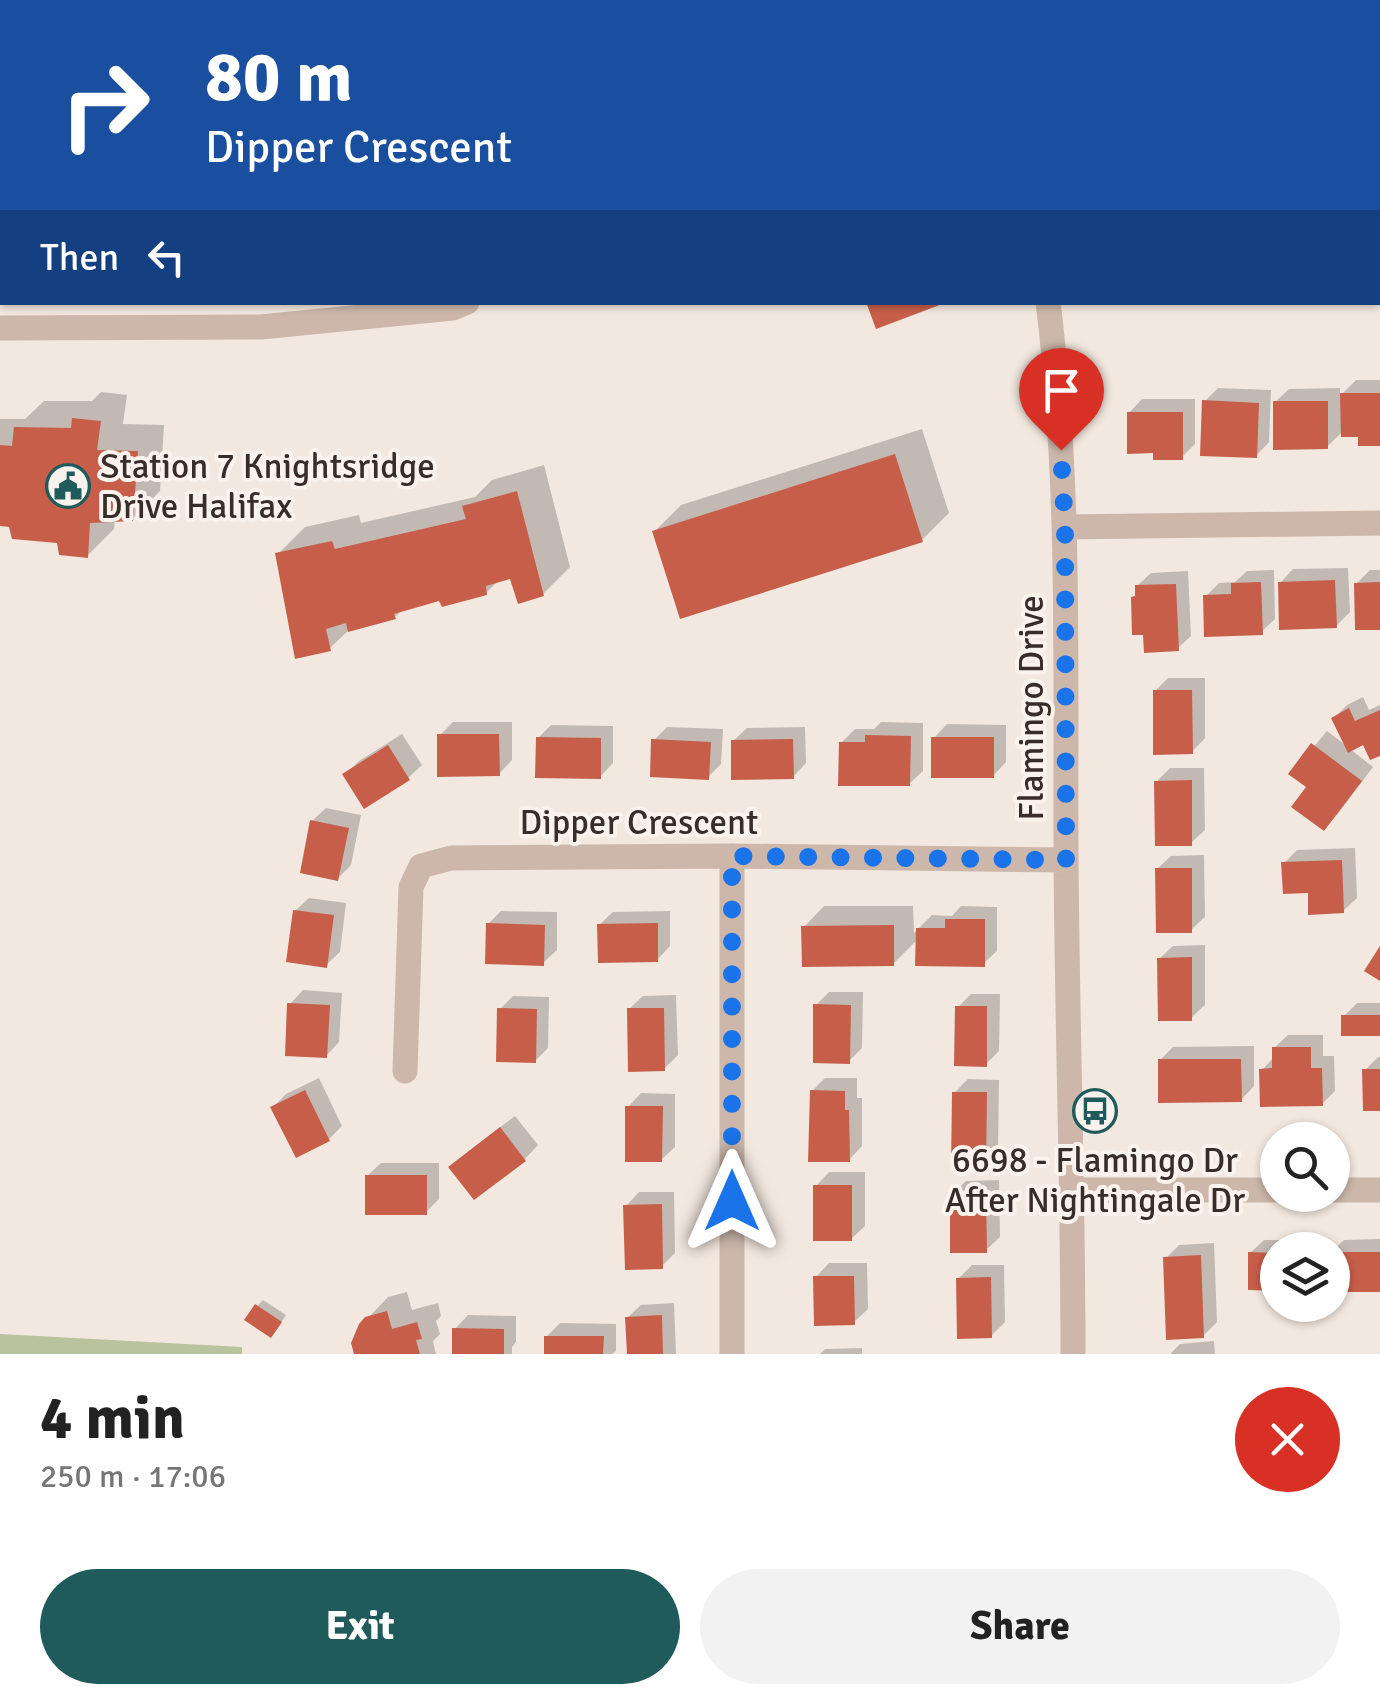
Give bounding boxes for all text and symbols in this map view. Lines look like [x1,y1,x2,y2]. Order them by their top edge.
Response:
text: 80 m [205,34,353,120]
icon: right [40,40,170,170]
text: Dipper Crescent [205,120,512,175]
icon: left [139,230,194,285]
text: Then [40,234,119,281]
pin [1019,348,1104,451]
icon: arrive [1034,363,1089,418]
place label: Station 7 Knightsridge Drive Halifax [100,445,435,528]
public building icon: Station 7 Knightsridge Drive Halifax [45,463,91,509]
street label: Flamingo Drive [1010,595,1053,821]
street label: Dipper Crescent [520,801,758,844]
bus stop icon: 6698 - Flamingo Dr After Nightingale Dr [1072,1088,1118,1134]
map controls [1260,1122,1350,1322]
button: search [1260,1122,1350,1212]
place label: 6698 - Flamingo Dr After Nightingale Dr [945,1139,1245,1222]
position arrow [680,1149,784,1253]
button: layers [1260,1232,1350,1322]
text: 4 min [40,1382,185,1456]
button: close [1235,1387,1340,1492]
text: 250 m · 17:06 [40,1457,226,1496]
button: Exit [40,1569,680,1684]
button: Share [700,1569,1340,1684]

